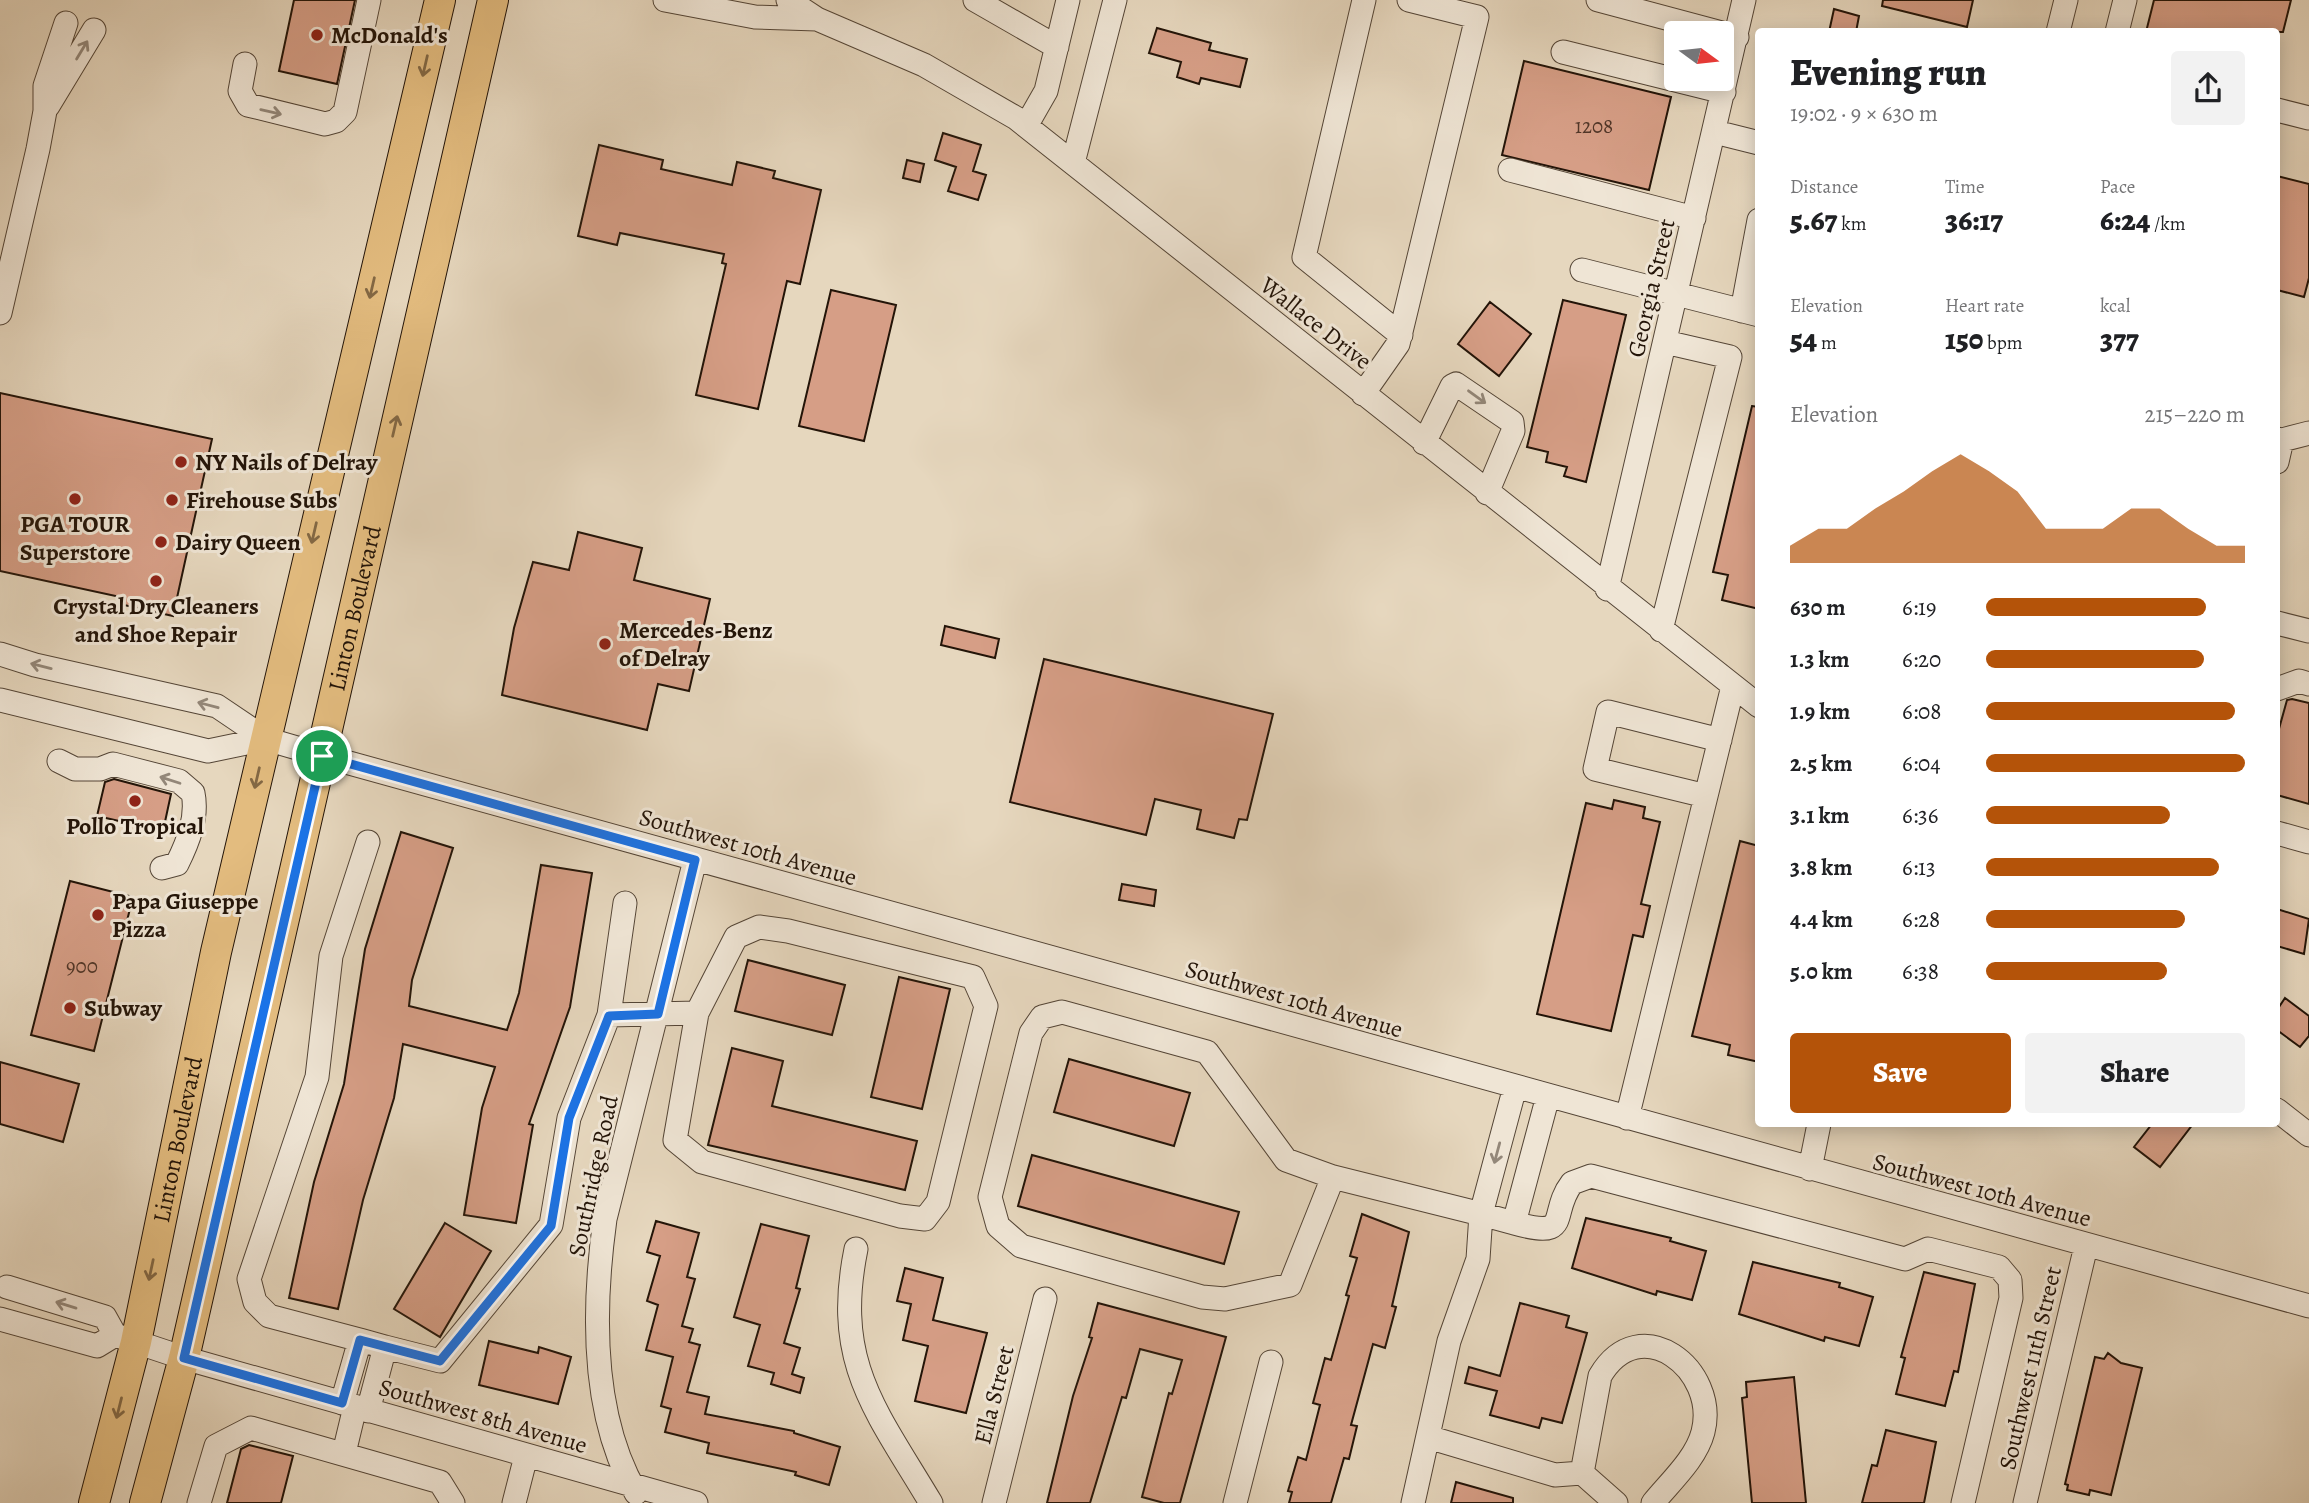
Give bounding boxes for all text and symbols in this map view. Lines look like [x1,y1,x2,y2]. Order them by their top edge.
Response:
place label: McDonald's [331,19,448,51]
north arrow [1664,21,1734,91]
map controls [1664,21,1734,91]
marker: McDonald's [309,27,325,43]
one-way arrow [75,40,89,60]
text: Evening run [1790,46,1987,98]
button: share [2171,51,2245,125]
one-way arrow [418,54,431,77]
text: 19:02 · 9 × 630 m [1790,98,1938,129]
one-way arrow [259,106,282,120]
house number: 1208 [1575,112,1613,140]
text: Distance [1790,174,1858,200]
text: Time [1945,174,1984,200]
text: Pace [2100,174,2135,200]
text: 5.67 [1790,200,1838,240]
text: 36:17 [1945,200,2003,240]
text: 6:24 [2100,200,2150,240]
text: km [1838,211,1867,237]
text: /km [2150,211,2186,237]
street label: Georgia Street [1620,216,1682,360]
street label: Wallace Drive [1253,269,1379,377]
one-way arrow [365,276,378,299]
text: Elevation [1790,293,1863,319]
text: Heart rate [1945,293,2024,319]
text: kcal [2100,293,2130,319]
text: 54 [1790,319,1817,359]
text: 150 [1945,319,1983,359]
text: 377 [2100,319,2139,359]
text: m [1817,330,1837,356]
text: bpm [1983,330,2023,356]
one-way arrow [1467,390,1486,404]
text: Elevation [1790,399,1878,430]
text: 215–220 m [2145,399,2245,430]
one-way arrow [389,415,402,438]
place label: NY Nails of Delray [195,446,378,478]
marker: NY Nails of Delray [173,454,189,470]
place label: Firehouse Subs [186,484,338,516]
marker: PGA TOUR Superstore [67,491,83,507]
marker: Firehouse Subs [164,492,180,508]
place label: PGA TOUR Superstore [20,508,130,568]
one-way arrow [307,521,320,544]
street label: Linton Boulevard [320,522,389,694]
place label: Dairy Queen [175,526,301,558]
marker: Dairy Queen [153,534,169,550]
marker: Crystal Dry Cleaners and Shoe Repair [148,573,164,589]
place label: Crystal Dry Cleaners and Shoe Repair [53,590,259,650]
text: 630 m [1790,592,1845,623]
text: 6:19 [1902,592,1936,623]
place label: Mercedes-Benz of Delray [619,614,773,674]
marker: Mercedes-Benz of Delray [597,636,613,652]
text: 1.3 km [1790,644,1850,675]
text: 6:20 [1902,644,1941,675]
one-way arrow [30,659,53,672]
text: 1.9 km [1790,696,1850,727]
text: 6:08 [1902,696,1942,727]
one-way arrow [197,698,220,711]
pin [292,726,352,786]
icon: arrive [303,737,341,775]
text: 2.5 km [1790,748,1852,779]
text: 6:04 [1902,748,1941,779]
one-way arrow [250,766,263,789]
one-way arrow [160,772,182,785]
marker: Pollo Tropical [127,793,143,809]
text: 3.1 km [1790,800,1850,831]
text: 6:36 [1902,800,1938,831]
street label: Southwest 10th Avenue [635,801,861,893]
place label: Pollo Tropical [66,810,205,842]
text: 3.8 km [1790,852,1852,883]
text: 6:13 [1902,852,1936,883]
place label: Papa Giuseppe Pizza [112,885,259,945]
text: 4.4 km [1790,904,1853,935]
text: 6:28 [1902,904,1940,935]
marker: Papa Giuseppe Pizza [90,907,106,923]
house number: 900 [66,952,98,980]
street label: Southwest 10th Avenue [1181,953,1407,1045]
text: 5.0 km [1790,956,1853,987]
text: 6:38 [1902,956,1939,987]
place label: Subway [84,992,163,1024]
marker: Subway [62,1000,78,1016]
button: Save [1790,1033,2011,1113]
button: Share [2025,1033,2245,1113]
street label: Linton Boulevard [145,1054,210,1226]
street label: Southridge Road [560,1092,626,1260]
one-way arrow [1490,1142,1503,1164]
street label: Southwest 10th Avenue [1869,1145,2095,1235]
one-way arrow [143,1258,157,1281]
street label: Southwest 11th Street [1991,1263,2069,1473]
one-way arrow [55,1298,77,1311]
street label: Ella Street [966,1342,1022,1448]
street label: Southwest 8th Avenue [375,1371,591,1461]
one-way arrow [112,1396,125,1419]

